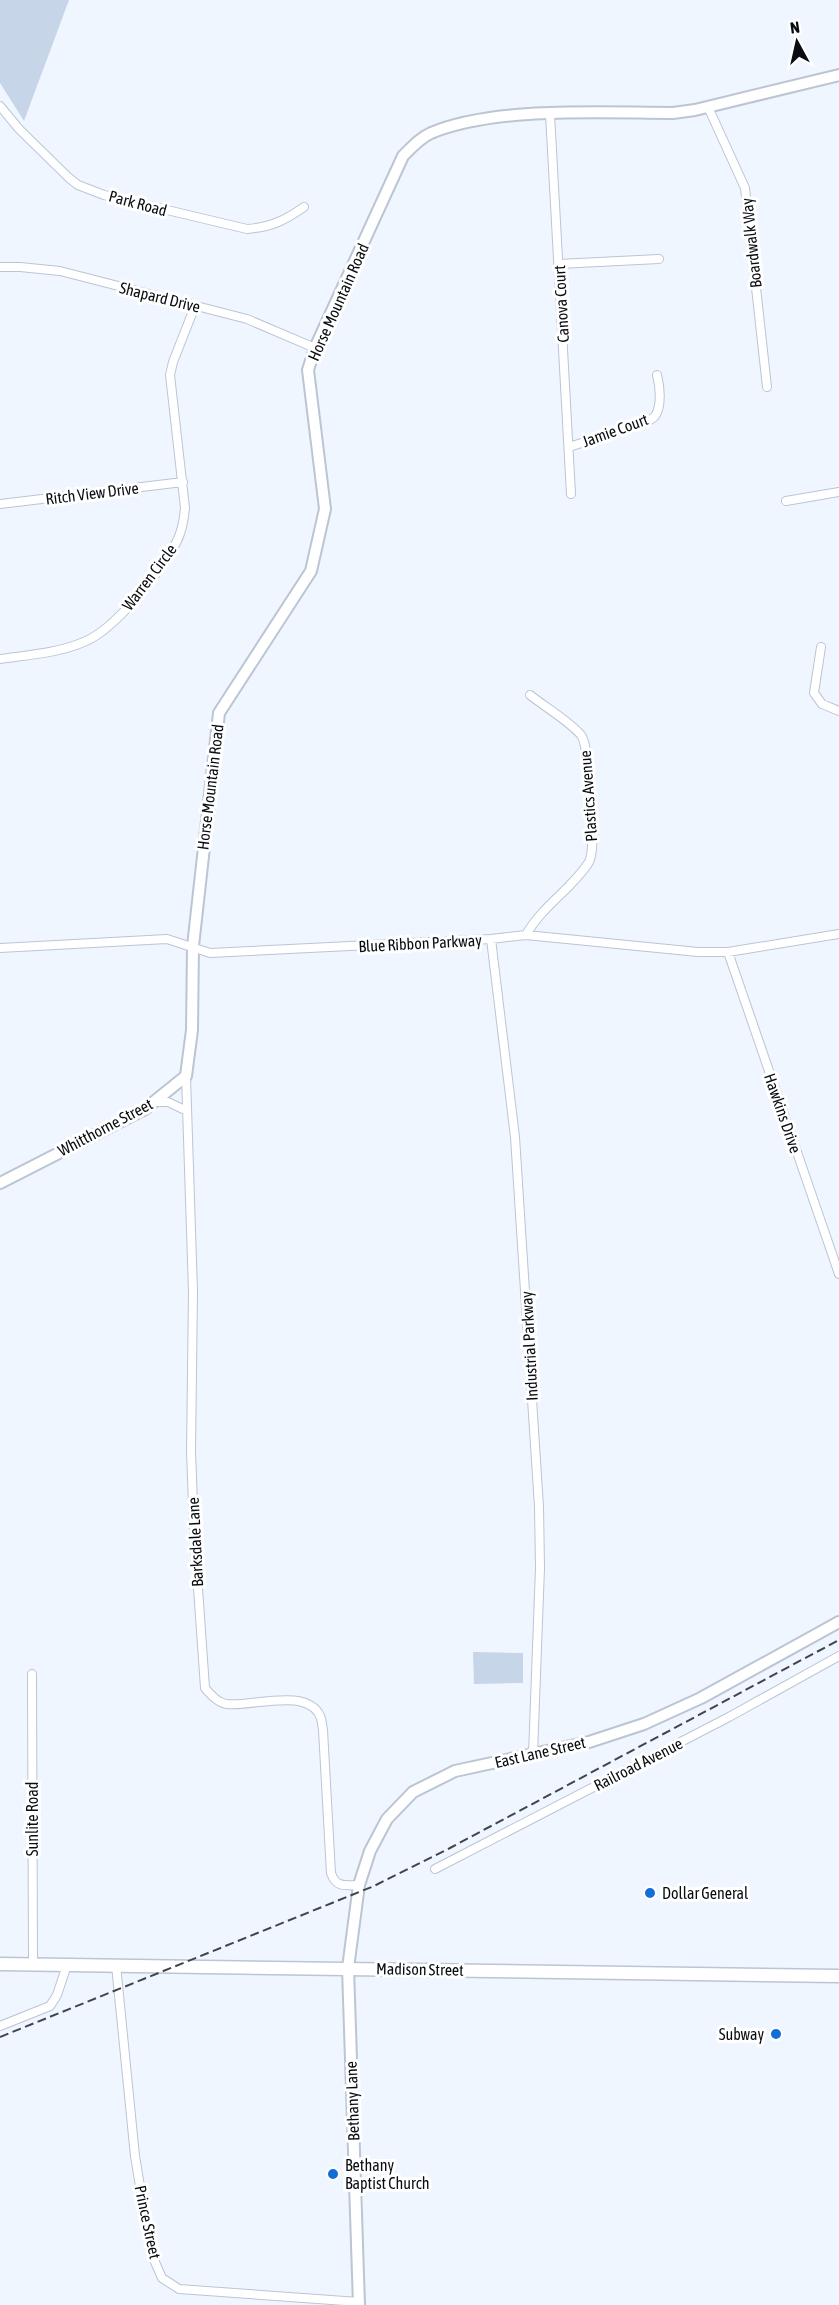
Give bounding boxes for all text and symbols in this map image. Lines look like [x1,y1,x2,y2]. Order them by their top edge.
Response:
north arrow [767,12,827,72]
text: N [789,18,801,37]
street label: Park Road [107,187,169,219]
street label: Boardwalk Way [737,197,766,289]
street label: Horse Mountain Road [304,241,372,363]
street label: Canova Court [550,264,572,343]
street label: Shapard Drive [118,278,202,317]
street label: Jamie Court [580,410,651,450]
street label: Ritch View Drive [45,478,139,508]
street label: Warren Circle [118,540,180,614]
street label: Horse Mountain Road [193,723,227,851]
street label: Plastics Avenue [576,750,600,842]
street label: Blue Ribbon Parkway [358,931,483,956]
street label: Hawkins Drive [761,1071,805,1155]
street label: Whitthorne Street [55,1094,156,1159]
street label: Industrial Parkway [517,1290,542,1401]
street label: Barksdale Lane [184,1497,206,1587]
street label: East Lane Street [493,1733,588,1771]
street label: Railroad Avenue [591,1734,685,1794]
street label: Sunlite Road [23,1782,41,1856]
place label: Dollar General [662,1884,749,1902]
marker: Dollar General [643,1886,657,1900]
street label: Madison Street [376,1959,464,1979]
place label: Subway [719,2025,764,2044]
marker: Subway [769,2027,783,2041]
street label: Bethany Lane [342,2061,363,2141]
place label: Bethany Baptist Church [345,2156,429,2193]
marker: Bethany Baptist Church [326,2167,340,2181]
street label: Prince Street [131,2184,165,2261]

